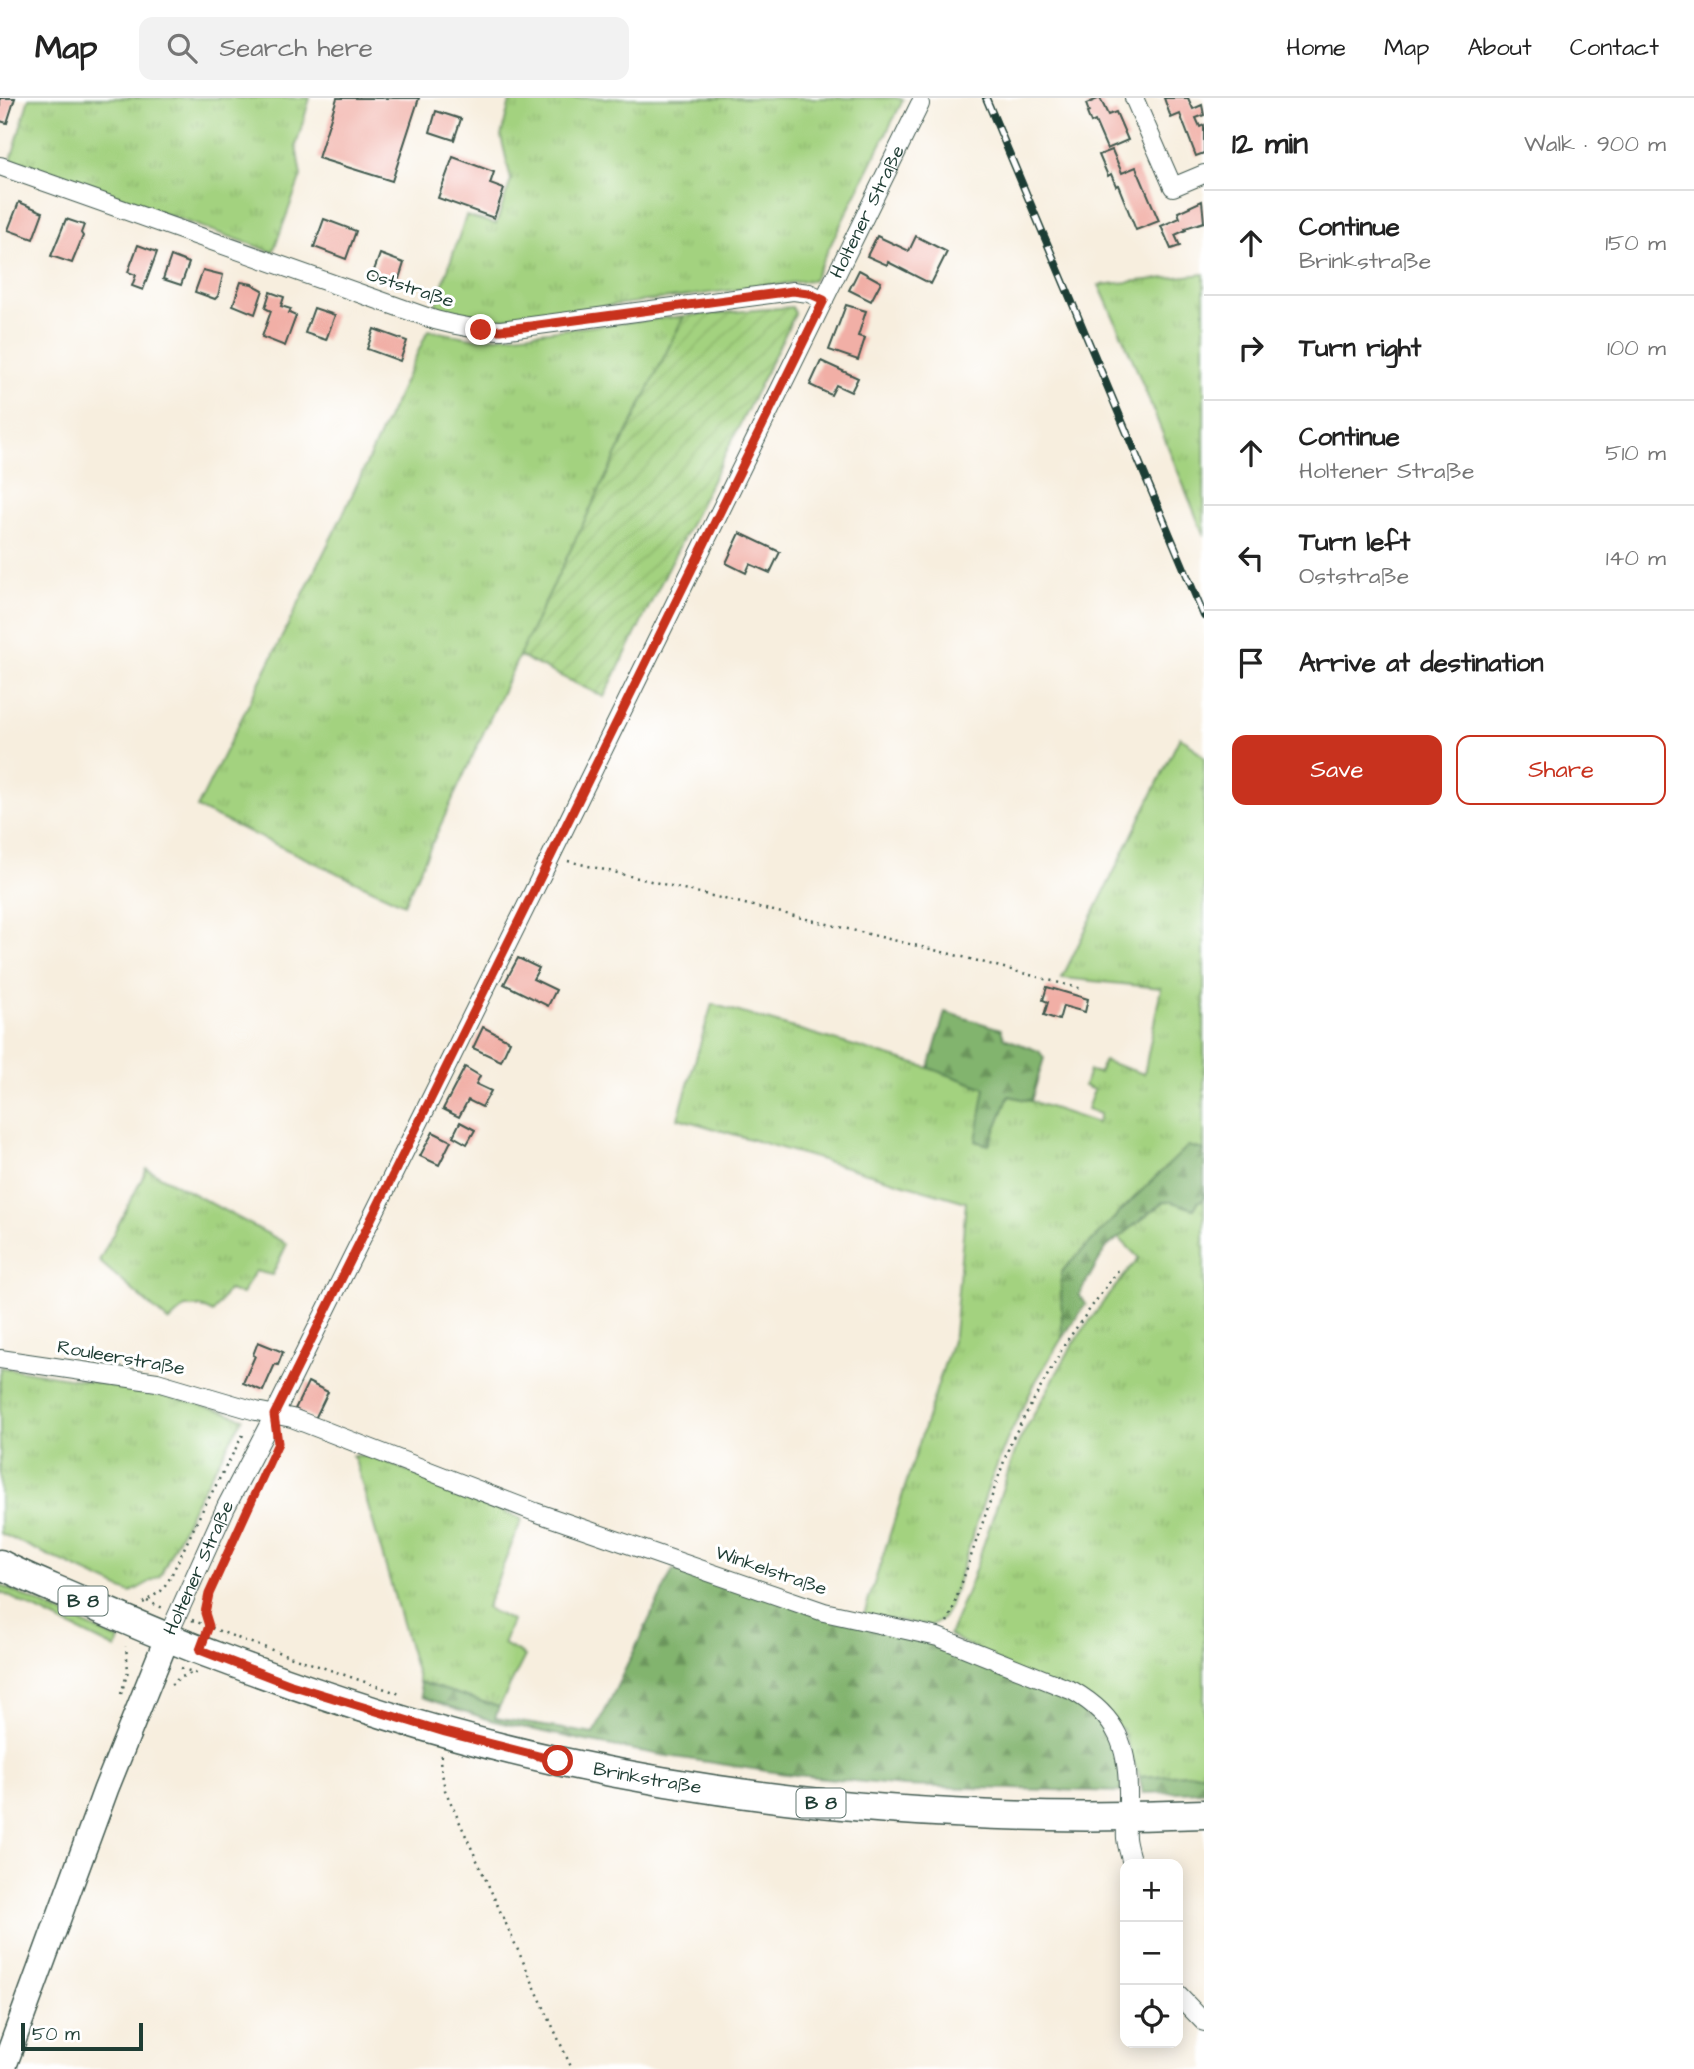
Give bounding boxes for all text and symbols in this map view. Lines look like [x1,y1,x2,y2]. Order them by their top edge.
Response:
search box [139,17,629,80]
text: Map [35,25,97,71]
icon: search [163,29,201,67]
text: Search here [219,30,373,66]
text: Home [1286,31,1346,65]
text: Map [1384,31,1429,65]
text: About [1467,31,1532,65]
text: Contact [1570,31,1659,65]
text: 12 min [1232,123,1308,165]
text: Walk · 900 m [1524,128,1666,160]
street label: Holtener Straße [823,141,911,283]
text: Continue [1299,209,1400,245]
icon: ahead [1232,224,1270,262]
text: 150 m [1605,227,1666,259]
text: Brinkstraße [1299,245,1431,277]
street label: Oststraße [363,261,457,315]
route end [465,314,496,345]
icon: right [1232,329,1270,367]
text: Turn right [1299,330,1421,366]
text: 100 m [1607,332,1666,364]
text: Continue [1299,419,1400,455]
icon: ahead [1232,434,1270,472]
text: 510 m [1605,437,1666,469]
text: Holtener Straße [1299,455,1474,487]
text: Turn left [1299,524,1410,560]
icon: left [1232,539,1270,577]
text: 140 m [1606,542,1666,574]
text: Oststraße [1299,560,1409,592]
icon: arrive [1232,644,1270,682]
text: Arrive at destination [1299,645,1544,681]
button: Save [1232,735,1442,805]
button: Share [1456,735,1666,805]
street label: Rouleerstraße [55,1333,187,1383]
street label: Holtener Straße [157,1496,241,1639]
street label: Winkelstraße [712,1539,830,1603]
road number: B 8 [58,1586,108,1616]
route start [542,1745,573,1776]
street label: Brinkstraße [591,1755,703,1801]
road number: B 8 [796,1788,846,1818]
map controls [1120,1859,1183,2048]
button: + [1120,1859,1183,1922]
button: − [1120,1922,1183,1985]
button: locate [1120,1985,1183,2048]
scale bar [21,2020,144,2052]
text: 50 m [32,2021,80,2048]

